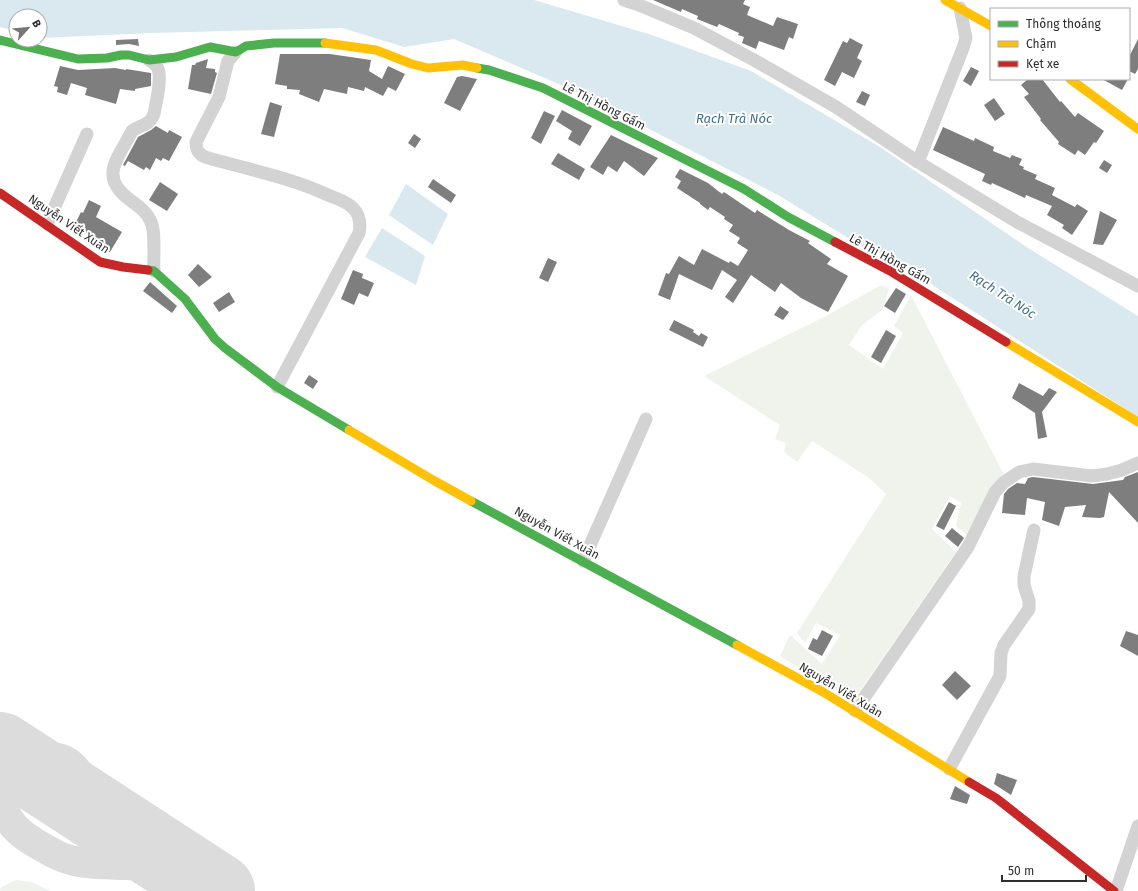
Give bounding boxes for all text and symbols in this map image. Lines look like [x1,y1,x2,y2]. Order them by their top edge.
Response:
north arrow [8,8,48,48]
legend [990,8,1130,80]
text: Thông thoáng [1026,17,1102,31]
text: B [29,18,44,30]
text: Chậm [1026,37,1056,51]
text: Kẹt xe [1026,57,1059,71]
street label: Lê Thị Hồng Gấm [560,78,648,133]
water label: Rạch Trà Nóc [696,111,773,126]
street label: Nguyễn Viết Xuân [26,191,113,256]
street label: Lê Thị Hồng Gấm [847,230,934,287]
water label: Rạch Trà Nóc [967,267,1039,322]
street label: Nguyễn Viết Xuân [512,503,602,562]
street label: Nguyễn Viết Xuân [797,659,886,720]
scale bar [1002,857,1086,883]
text: 50 m [1008,864,1034,878]

